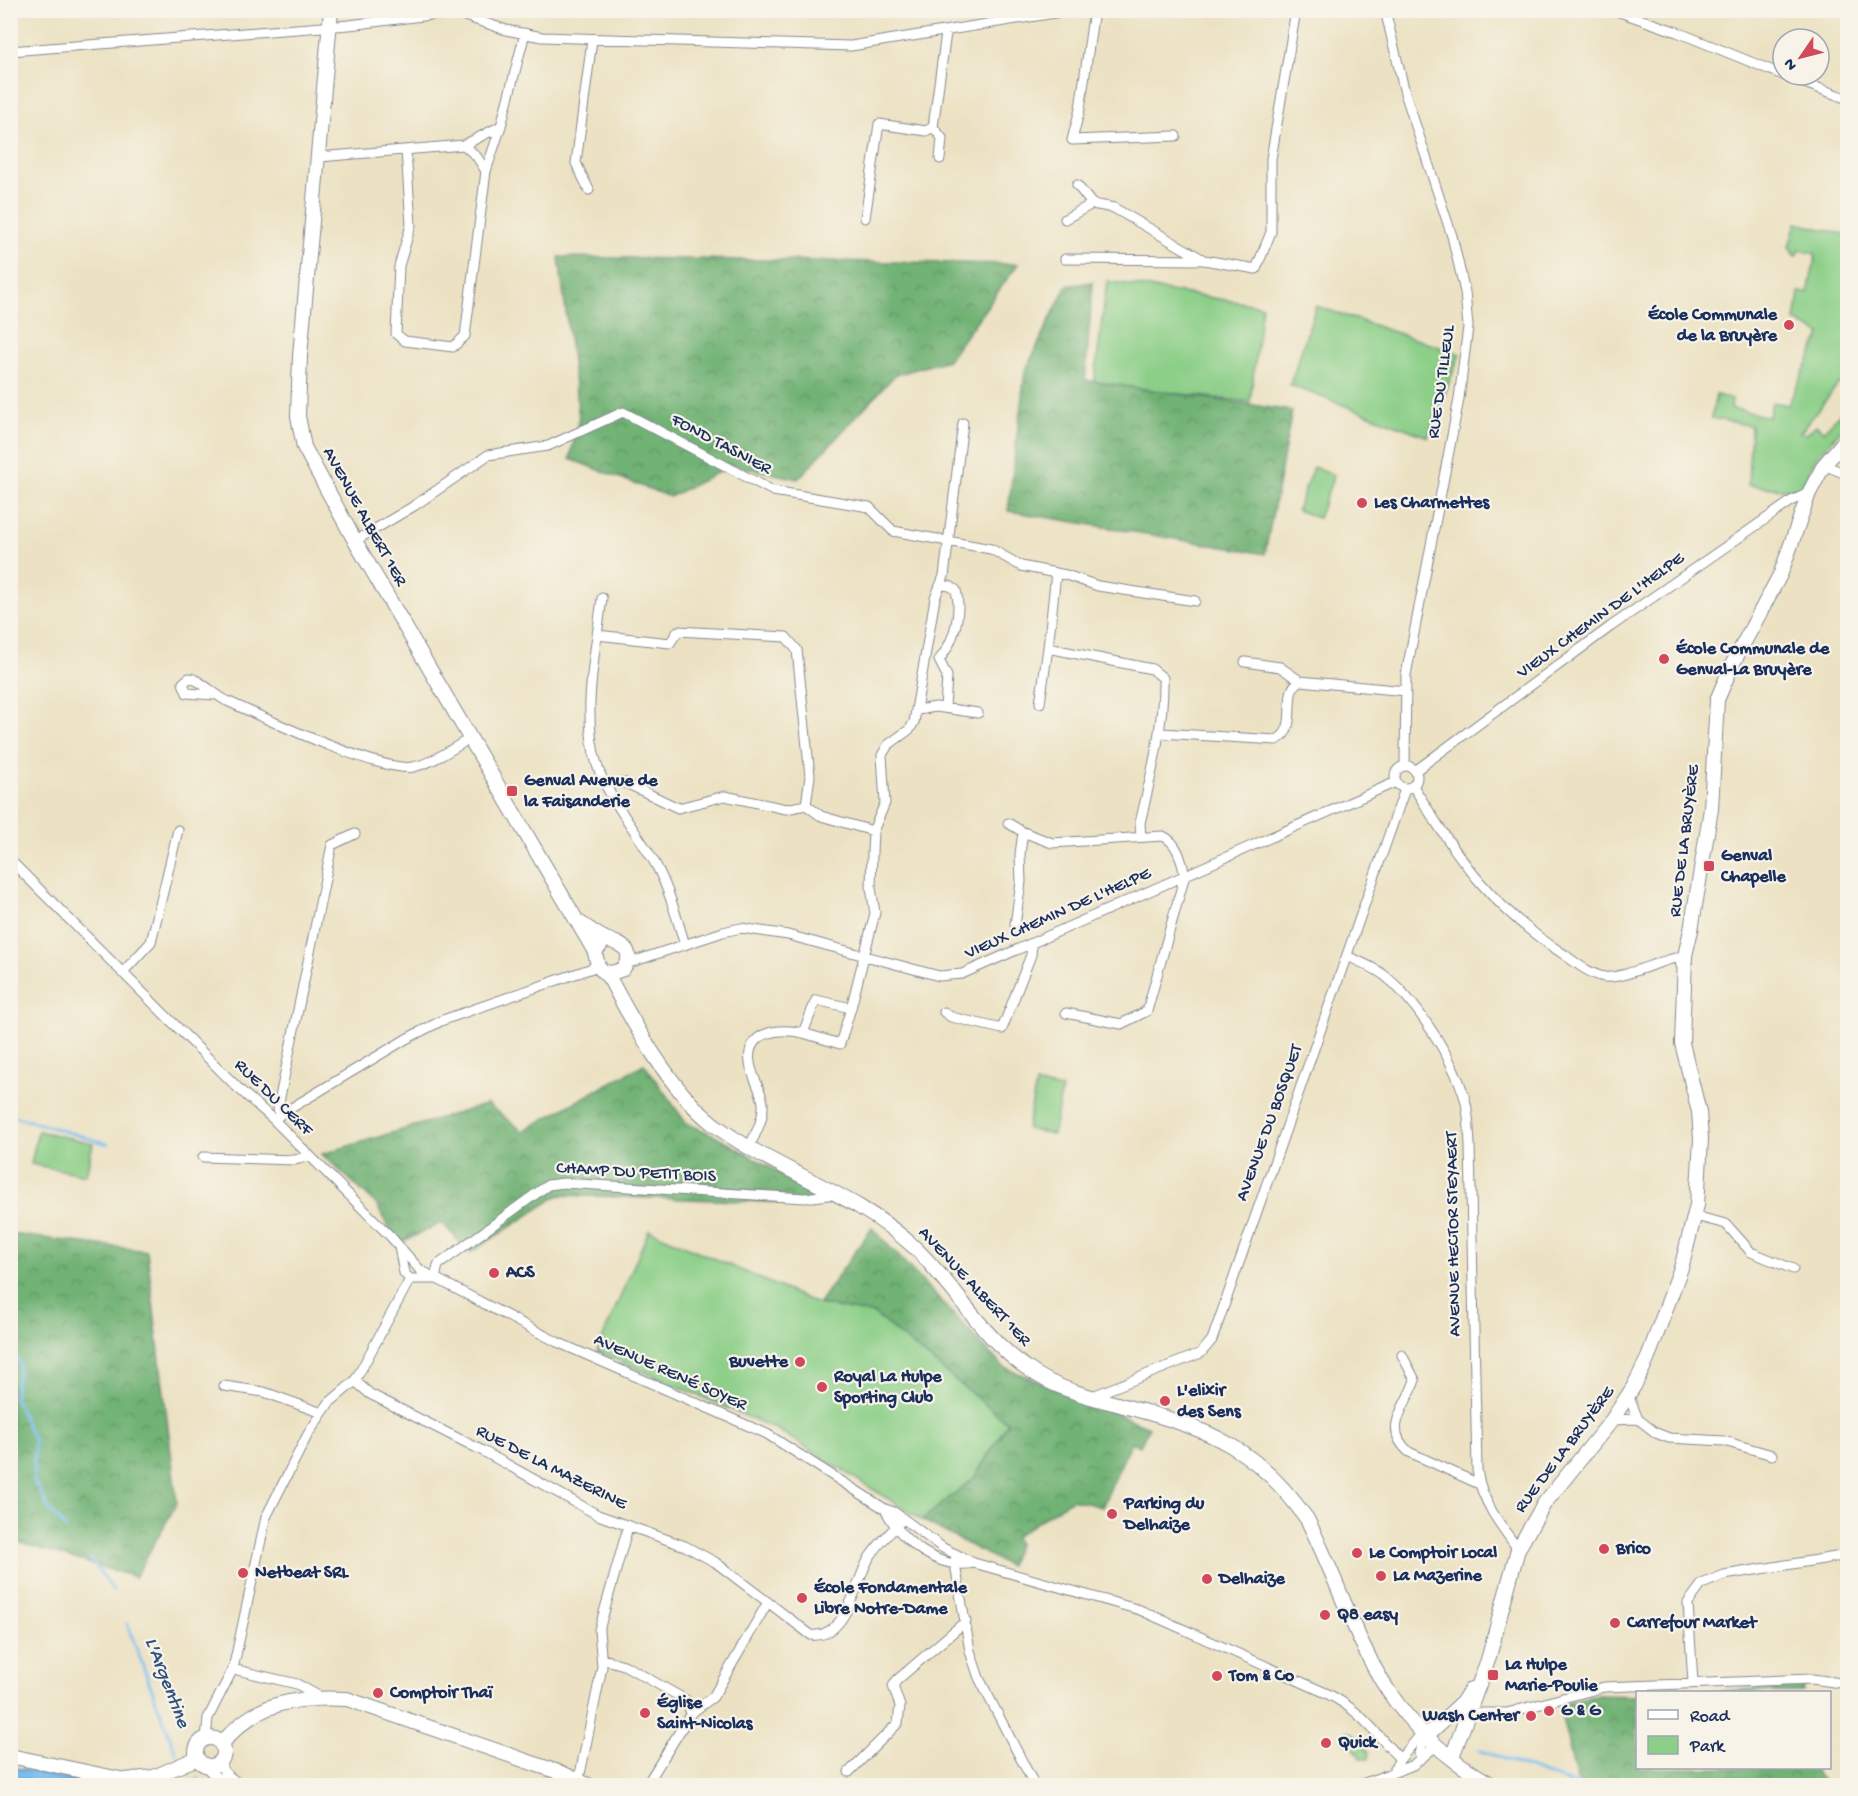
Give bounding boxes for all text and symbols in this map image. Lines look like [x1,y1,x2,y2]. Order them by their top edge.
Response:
north arrow [1771,27,1831,87]
text: N [1780,53,1802,73]
place label: École Communale de la Bruyère [1648,304,1778,347]
marker: École Communale de la Bruyère [1782,318,1796,332]
street label: RUE DU TILLEUL [1424,323,1461,440]
street label: FOND TASNIER [666,409,775,480]
street label: AVENUE ALBERT 1ER [317,444,411,591]
place label: Les Charmettes [1374,493,1491,514]
marker: Les Charmettes [1355,496,1369,510]
street label: VIEUX CHEMIN DE L'HELPE [1513,548,1689,684]
place label: École Communale de Genval-La Bruyère [1676,638,1830,681]
marker: École Communale de Genval-La Bruyère [1657,652,1671,666]
street label: RUE DE LA BRUYÈRE [1665,763,1705,918]
place label: Genval Avenue de la Faisanderie [523,771,658,813]
marker: Genval Avenue de la Faisanderie [505,784,519,798]
place label: Genval Chapelle [1720,846,1786,888]
marker: Genval Chapelle [1702,859,1716,873]
street label: VIEUX CHEMIN DE L'HELPE [961,863,1155,965]
street label: AVENUE DU BOSQUET [1232,1041,1308,1204]
street label: RUE DU CERF [229,1055,317,1141]
street label: AVENUE HECTOR STEYAERT [1442,1130,1466,1337]
street label: CHAMP DU PETIT BOIS [556,1158,717,1188]
street label: AVENUE ALBERT 1ER [913,1223,1035,1351]
place label: ACS [505,1263,535,1284]
marker: ACS [487,1266,501,1280]
street label: AVENUE RENÉ SOYER [590,1330,750,1416]
place label: Buvette [728,1352,789,1373]
marker: Buvette [793,1355,807,1369]
place label: Royal La Hulpe Sporting Club [833,1367,942,1409]
marker: Royal La Hulpe Sporting Club [815,1380,829,1394]
place label: L'elixir des Sens [1177,1381,1242,1423]
street label: RUE DE LA BRUYÈRE [1511,1382,1620,1518]
marker: L'elixir des Sens [1158,1394,1172,1408]
street label: RUE DE LA MAZERINE [472,1421,631,1516]
place label: Parking du Delhaize [1122,1494,1205,1536]
marker: Parking du Delhaize [1105,1507,1119,1521]
place label: Brico [1615,1539,1652,1560]
marker: Brico [1597,1542,1611,1556]
place label: Le Comptoir Local [1369,1543,1497,1564]
marker: Le Comptoir Local [1350,1546,1364,1560]
place label: Netbeat SRL [255,1563,350,1584]
marker: Netbeat SRL [236,1566,250,1580]
place label: La Mazerine [1393,1566,1482,1587]
place label: Delhaize [1217,1569,1285,1590]
marker: La Mazerine [1374,1569,1388,1583]
marker: Delhaize [1200,1572,1214,1586]
place label: École Fondamentale Libre Notre-Dame [814,1577,968,1620]
marker: École Fondamentale Libre Notre-Dame [795,1591,809,1605]
place label: Q8 easy [1337,1605,1398,1626]
marker: Q8 easy [1318,1608,1332,1622]
place label: Carrefour Market [1626,1613,1758,1634]
marker: Carrefour Market [1608,1616,1622,1630]
water label: L'Argentine [138,1635,194,1732]
place label: La Hulpe Marie-Poulie [1505,1655,1598,1697]
place label: Tom & Co [1227,1666,1295,1687]
marker: La Hulpe Marie-Poulie [1486,1668,1500,1682]
marker: Tom & Co [1210,1669,1224,1683]
place label: Comptoir Thaï [389,1683,494,1704]
marker: Comptoir Thaï [371,1686,385,1700]
legend [1636,1691,1831,1769]
place label: Église Saint-Nicolas [657,1692,754,1735]
place label: G & G [1561,1701,1602,1722]
marker: G & G [1542,1704,1556,1718]
marker: Église Saint-Nicolas [638,1706,652,1720]
place label: Wash Center [1422,1706,1522,1727]
text: Road [1690,1707,1731,1728]
marker: Wash Center [1524,1709,1538,1723]
place label: Quick [1338,1733,1379,1754]
marker: Quick [1319,1736,1333,1750]
text: Park [1689,1737,1726,1758]

